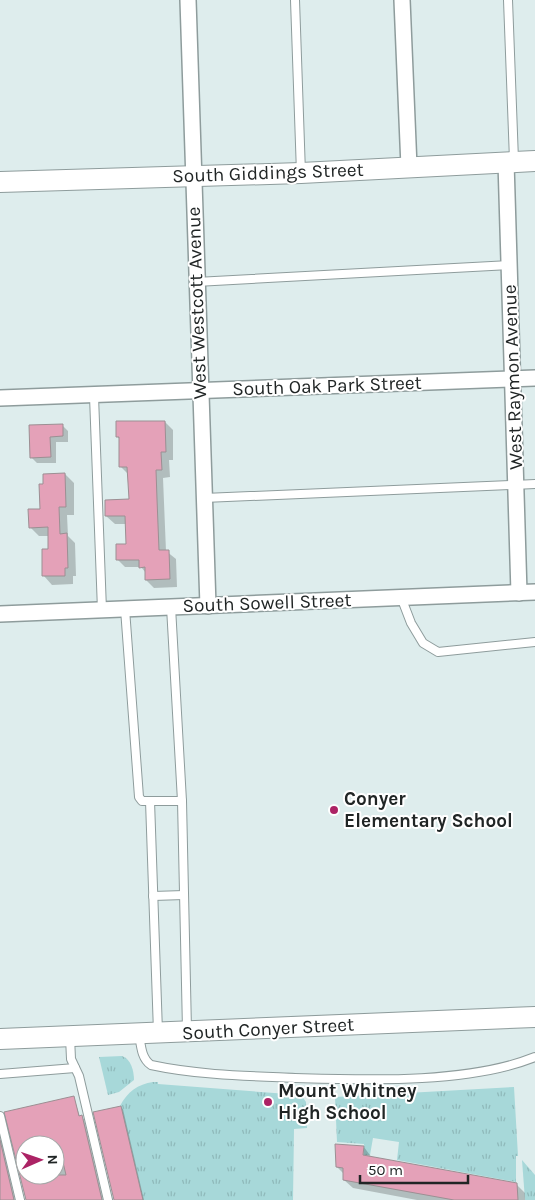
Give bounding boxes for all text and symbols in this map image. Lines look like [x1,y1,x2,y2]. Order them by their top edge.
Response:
street label: South Giddings Street [172,159,364,187]
street label: West Westcott Avenue [183,206,211,400]
street label: West Raymon Avenue [499,284,527,470]
street label: South Oak Park Street [232,372,422,400]
street label: South Sowell Street [182,589,352,617]
place label: Conyer Elementary School [344,788,513,832]
marker: Conyer Elementary School [328,804,340,816]
street label: South Conyer Street [181,1014,355,1044]
place label: Mount Whitney High School [278,1080,417,1124]
marker: Mount Whitney High School [262,1096,274,1108]
north arrow [15,1135,65,1185]
scale bar [360,1152,468,1184]
text: N [44,1154,61,1165]
text: 50 m [368,1161,403,1179]

